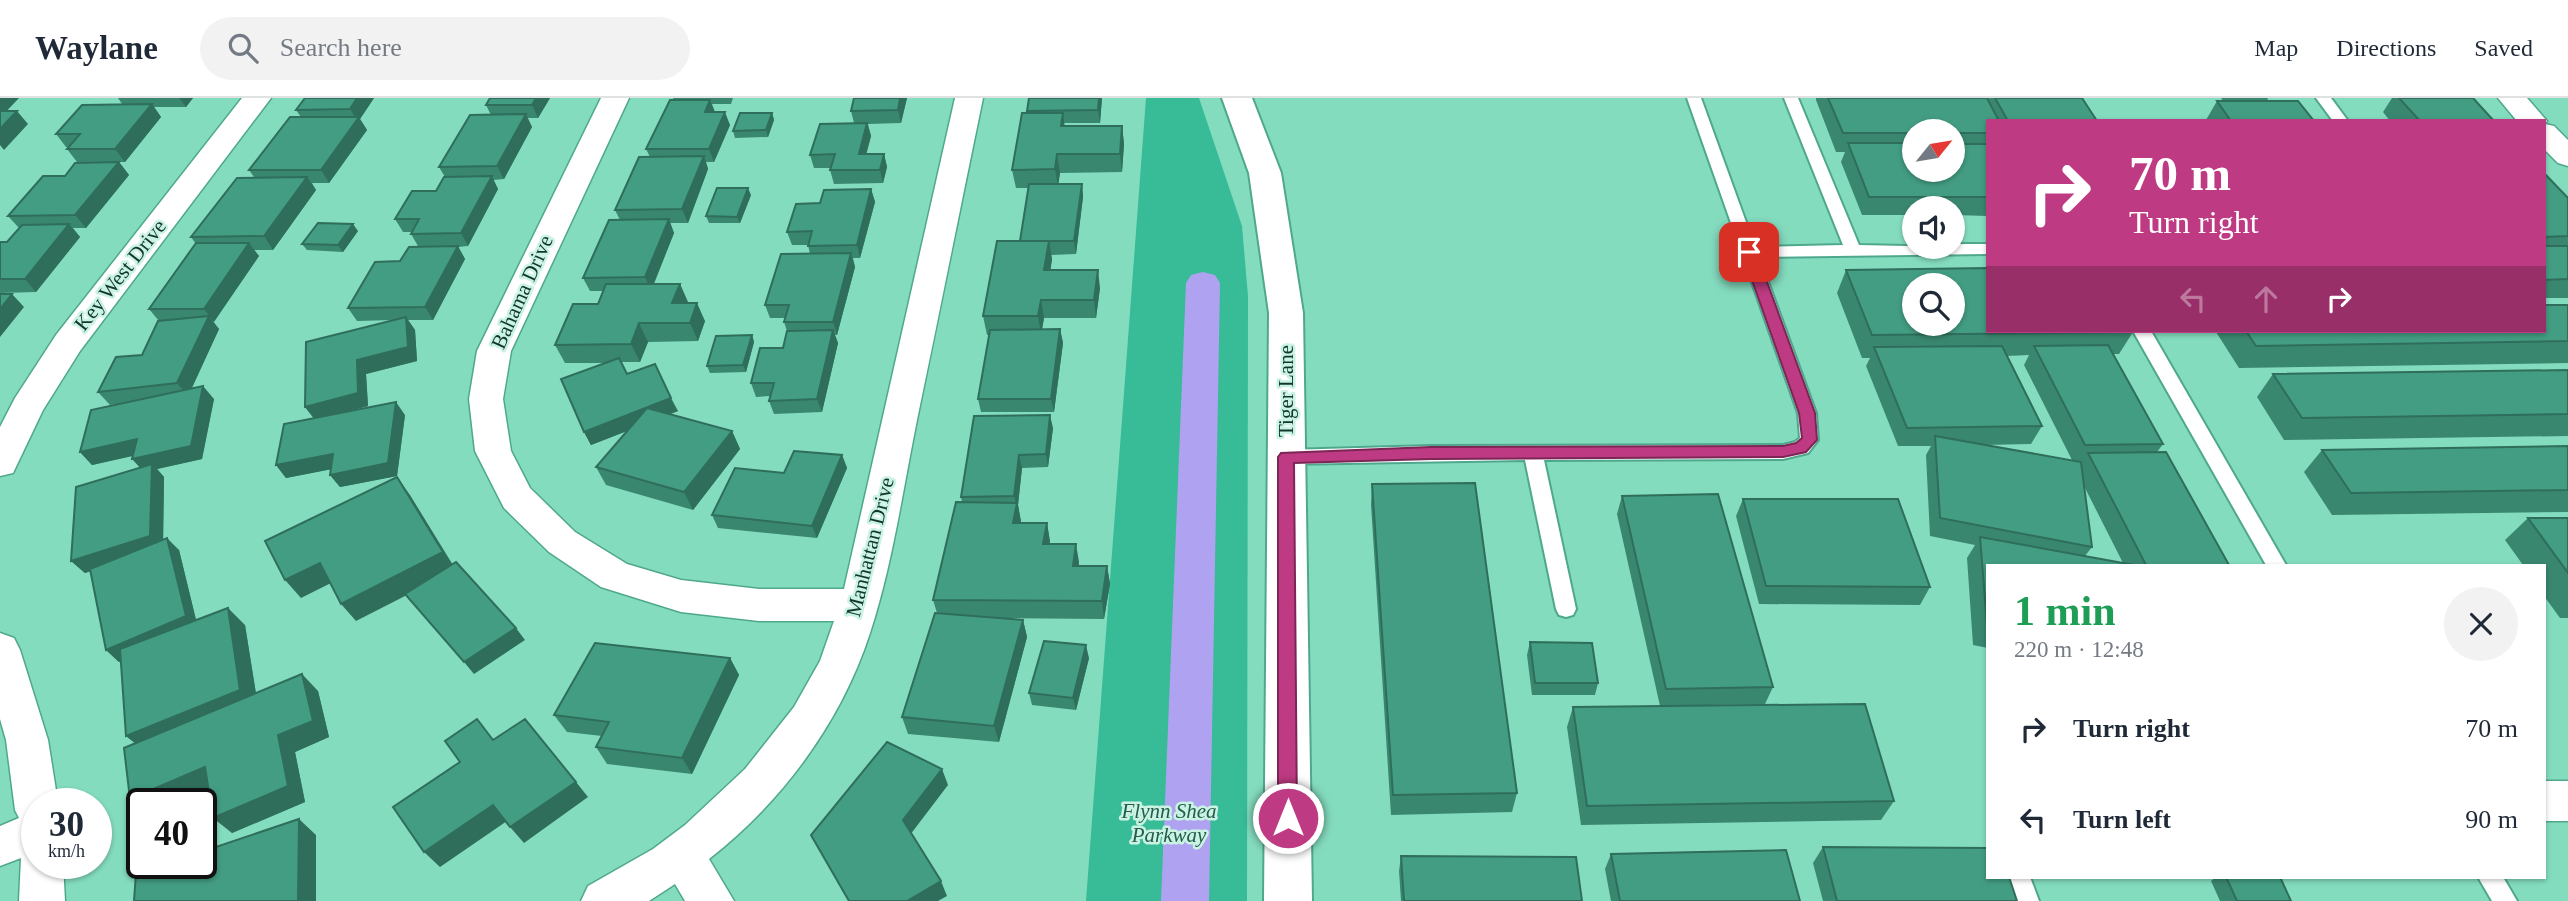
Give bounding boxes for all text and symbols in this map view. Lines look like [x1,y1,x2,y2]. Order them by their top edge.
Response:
search box [200,17,690,80]
icon: search [224,29,262,67]
text: Waylane [35,30,158,66]
text: Search here [280,33,402,62]
text: Map [2254,35,2298,61]
text: Directions [2336,35,2436,61]
text: Saved [2474,35,2533,61]
north arrow [1902,119,1965,182]
map controls [1902,119,1965,336]
text: 70 m [2129,146,2231,201]
icon: right [2014,147,2105,238]
button: sound [1902,196,1965,259]
text: Turn right [2129,204,2259,240]
street label: Key West Drive [69,215,171,335]
pin [1719,222,1779,282]
street label: Bahama Drive [486,231,558,353]
icon: arrive [1730,233,1768,271]
button: search [1902,273,1965,336]
icon: left [2174,280,2212,318]
icon: ahead [2247,280,2285,318]
icon: right [2320,280,2358,318]
street label: Tiger Lane [1274,345,1298,437]
street label: Manhattan Drive [841,475,899,619]
button: close [2444,587,2518,661]
text: 1 min [2014,588,2116,634]
text: 220 m · 12:48 [2014,637,2144,662]
icon: right [2014,710,2052,748]
text: Turn right [2073,714,2190,743]
text: 70 m [2465,714,2518,743]
position arrow [1251,781,1325,855]
speed limit sign: 40 [126,788,217,879]
park label: Flynn Shea Parkway [1120,799,1217,847]
icon: left [2014,801,2052,839]
text: 30 [49,805,84,844]
text: Turn left [2073,805,2171,834]
text: 90 m [2465,805,2518,834]
text: km/h [48,841,85,861]

